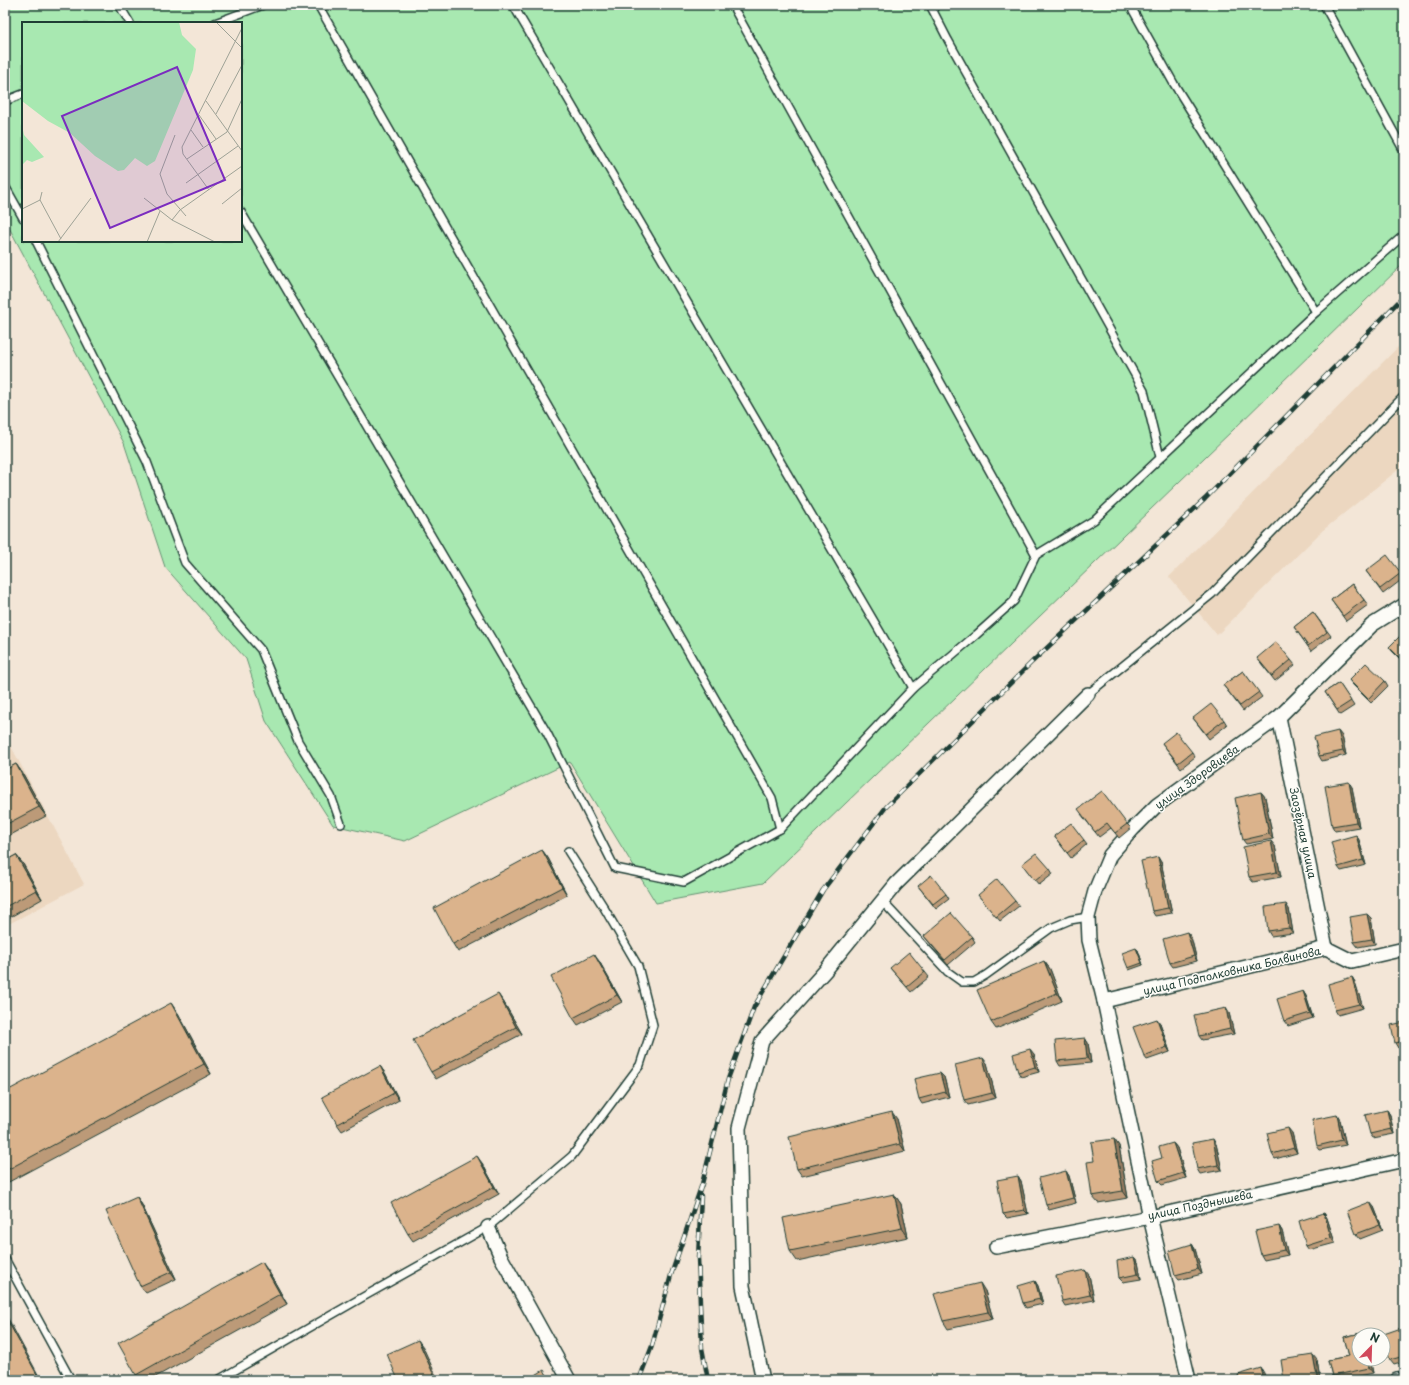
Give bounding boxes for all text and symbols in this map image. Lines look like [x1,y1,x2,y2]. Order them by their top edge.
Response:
inset map [22,22,242,242]
street label: улица Здоровцева [1151,740,1243,813]
street label: Заозёрная улица [1286,786,1321,880]
street label: улица Подполковника Болвинова [1141,942,1323,999]
street label: улица Позднышева [1146,1185,1254,1224]
north arrow [1351,1327,1391,1367]
text: N [1368,1328,1383,1347]

